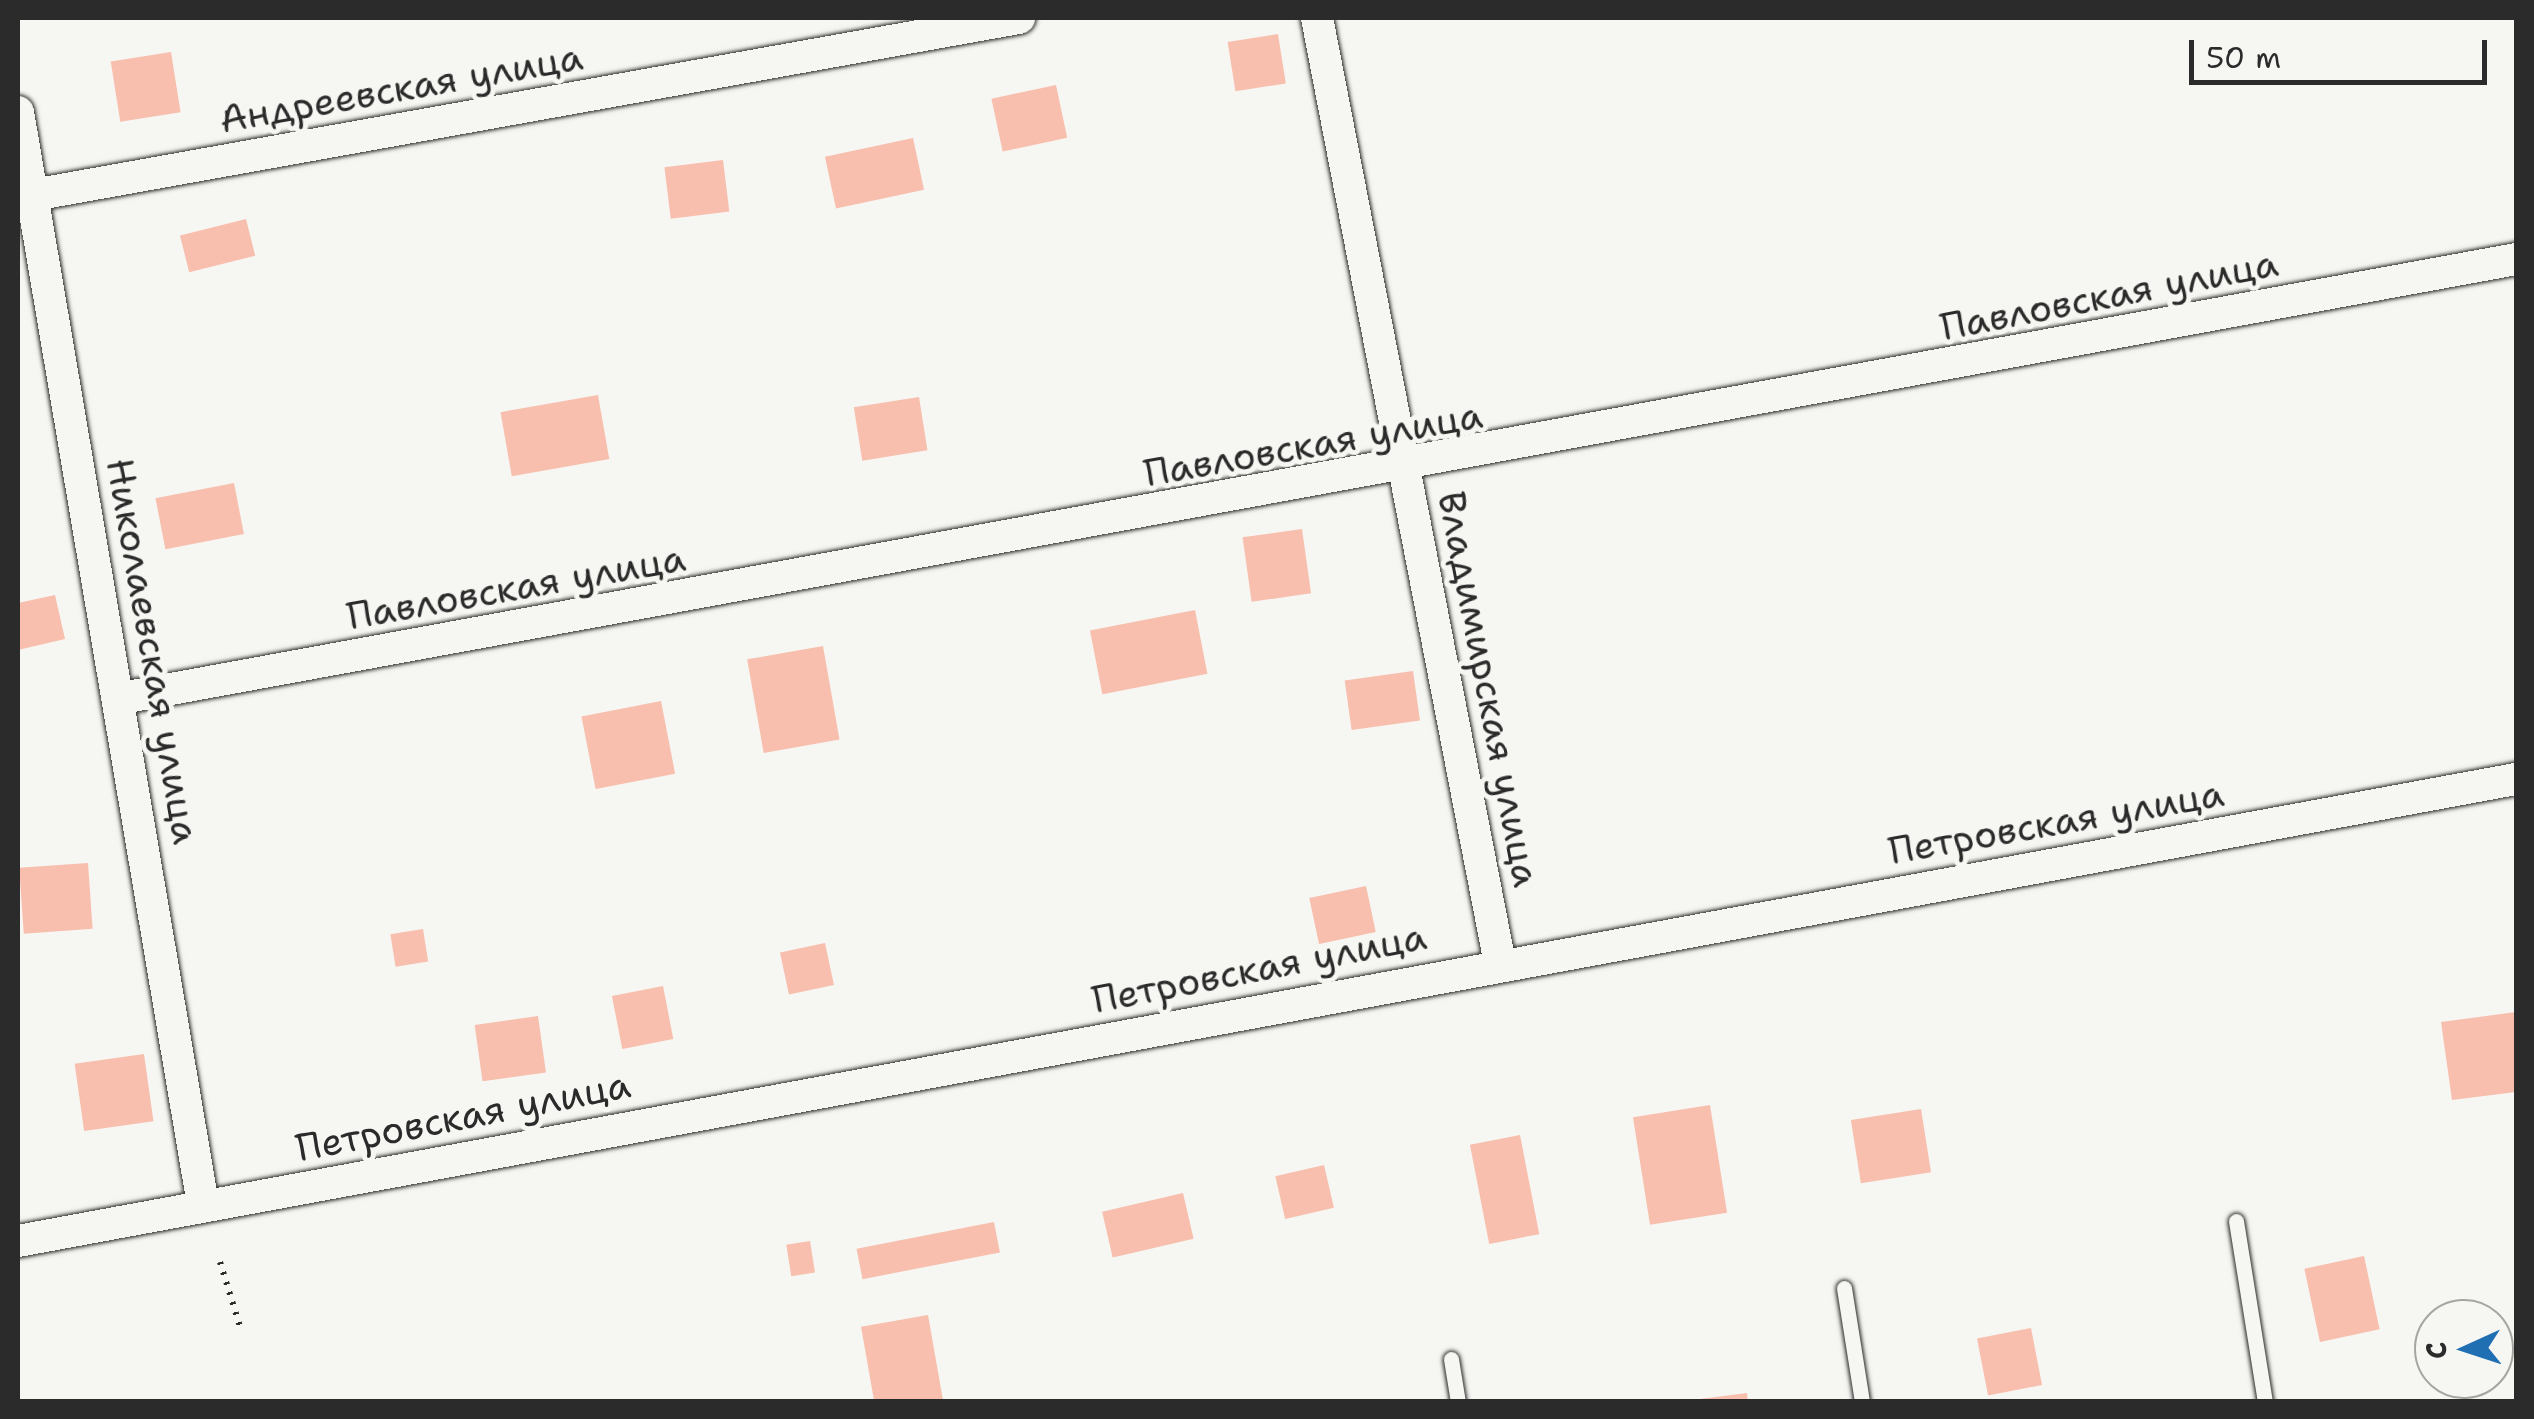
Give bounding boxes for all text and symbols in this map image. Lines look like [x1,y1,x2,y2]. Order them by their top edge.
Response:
scale bar [2194,20,2492,82]
street label: Андреевская улица [216,34,586,142]
text: 50 m [2206,37,2281,78]
street label: Павловская улица [1936,240,2282,350]
street label: Павловская улица [1140,392,1486,496]
street label: Николаевская улица [97,455,209,847]
street label: Владимирская улица [1428,488,1550,890]
street label: Павловская улица [343,535,689,639]
street label: Петровская улица [1885,770,2227,874]
street label: Петровская улица [1088,913,1430,1023]
street label: Петровская улица [292,1061,634,1171]
north arrow [2414,1299,2514,1399]
text: С [2417,1341,2455,1360]

